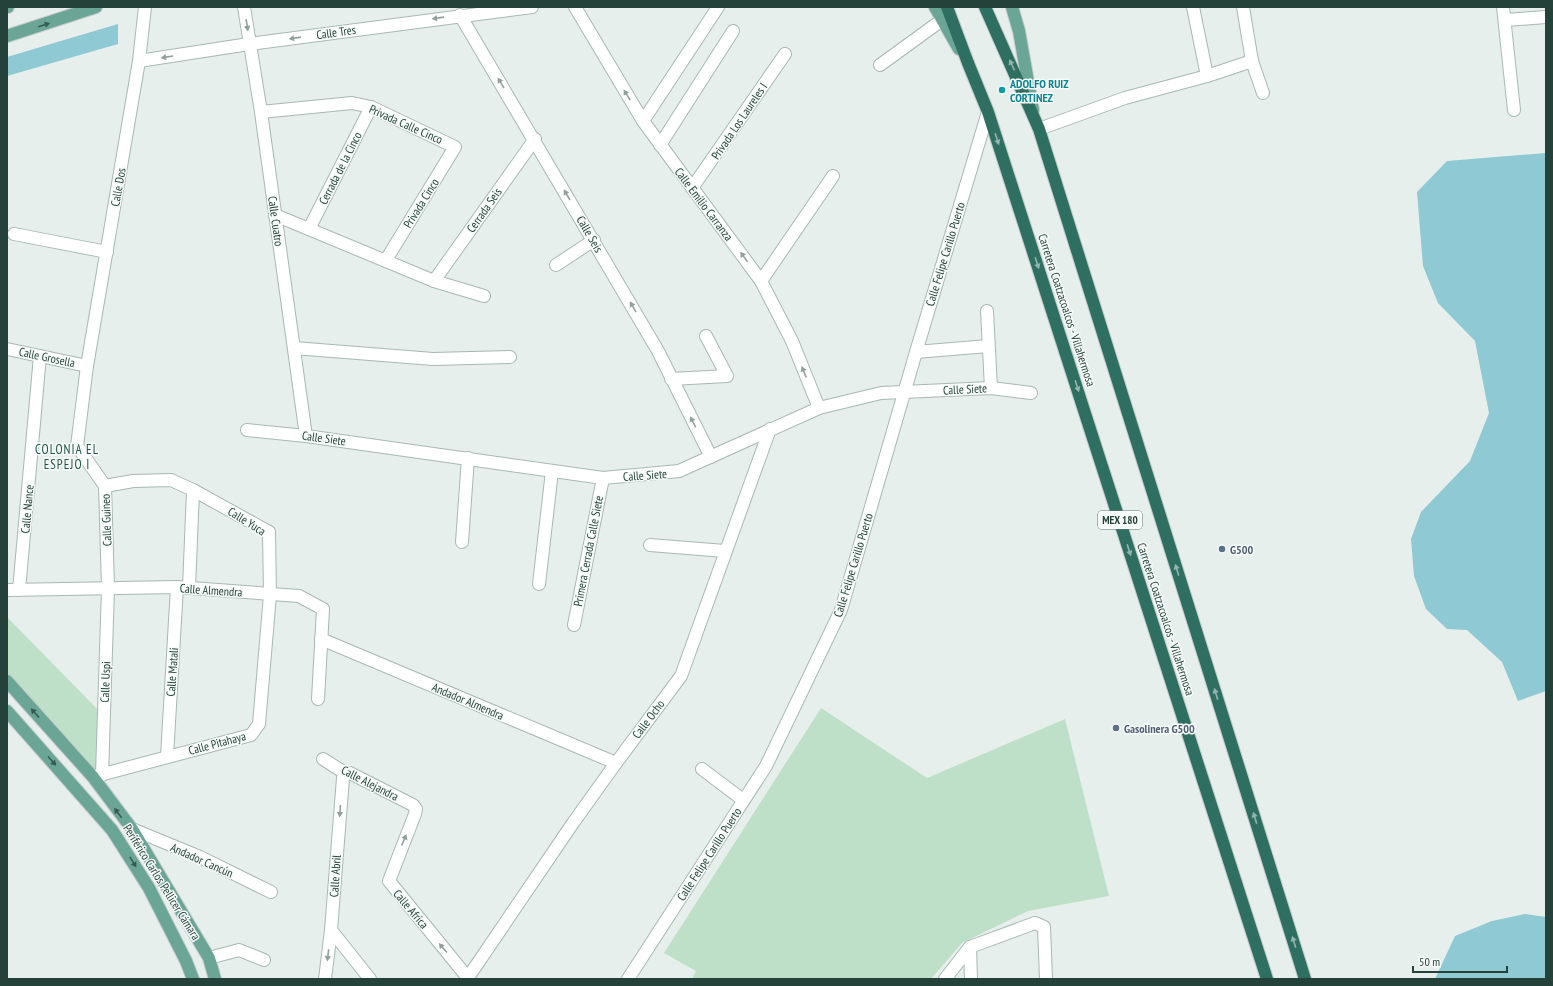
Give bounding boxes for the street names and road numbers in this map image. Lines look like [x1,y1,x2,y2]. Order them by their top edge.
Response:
street label: Calle Tres [315,22,357,42]
street label: Privada Los Laureles I [708,80,770,162]
street label: Privada Calle Cinco [367,101,445,147]
street label: Cerrada de la Cinco [315,129,365,207]
street label: Calle Emilio Carranza [672,164,737,244]
street label: Calle Dos [107,167,129,207]
street label: Privada Cinco [400,175,442,231]
street label: Cerrada Seis [463,185,505,235]
street label: Calle Cuatro [265,195,287,247]
street label: Calle Felipe Carillo Puerto [922,200,968,308]
street label: Calle Seis [574,213,606,255]
street label: Carretera Coatzacoalcos - Villahermosa [1035,232,1099,388]
street label: Calle Grosella [18,344,77,370]
street label: Calle Siete [943,380,987,398]
street label: Calle Siete [301,428,347,449]
street label: Calle Siete [622,466,668,484]
street label: Calle Nance [17,484,37,534]
street label: Calle Guineo [98,494,114,546]
street label: Primera Cerrada Calle Siete [570,494,606,608]
street label: Calle Yuca [225,504,269,539]
street label: Calle Felipe Carillo Puerto [830,511,876,619]
road number: MEX 180 [1098,511,1142,529]
street label: Carretera Coatzacoalcos - Villahermosa [1134,541,1198,697]
street label: Calle Almendra [179,580,243,600]
street label: Calle Matali [163,647,181,697]
street label: Calle Uspi [97,661,113,703]
street label: Andador Almendra [430,679,506,723]
street label: Calle Ocho [629,697,667,741]
street label: Calle Pitahaya [187,728,247,758]
street label: Calle Alejandra [339,762,401,804]
street label: Calle Felipe Carillo Puerto [673,805,745,903]
street label: Periférico Carlos Pellicer Cámara [120,821,204,943]
street label: Andador Cancún [168,839,236,881]
street label: Calle Abril [326,854,344,898]
street label: Calle Africa [390,886,432,932]

